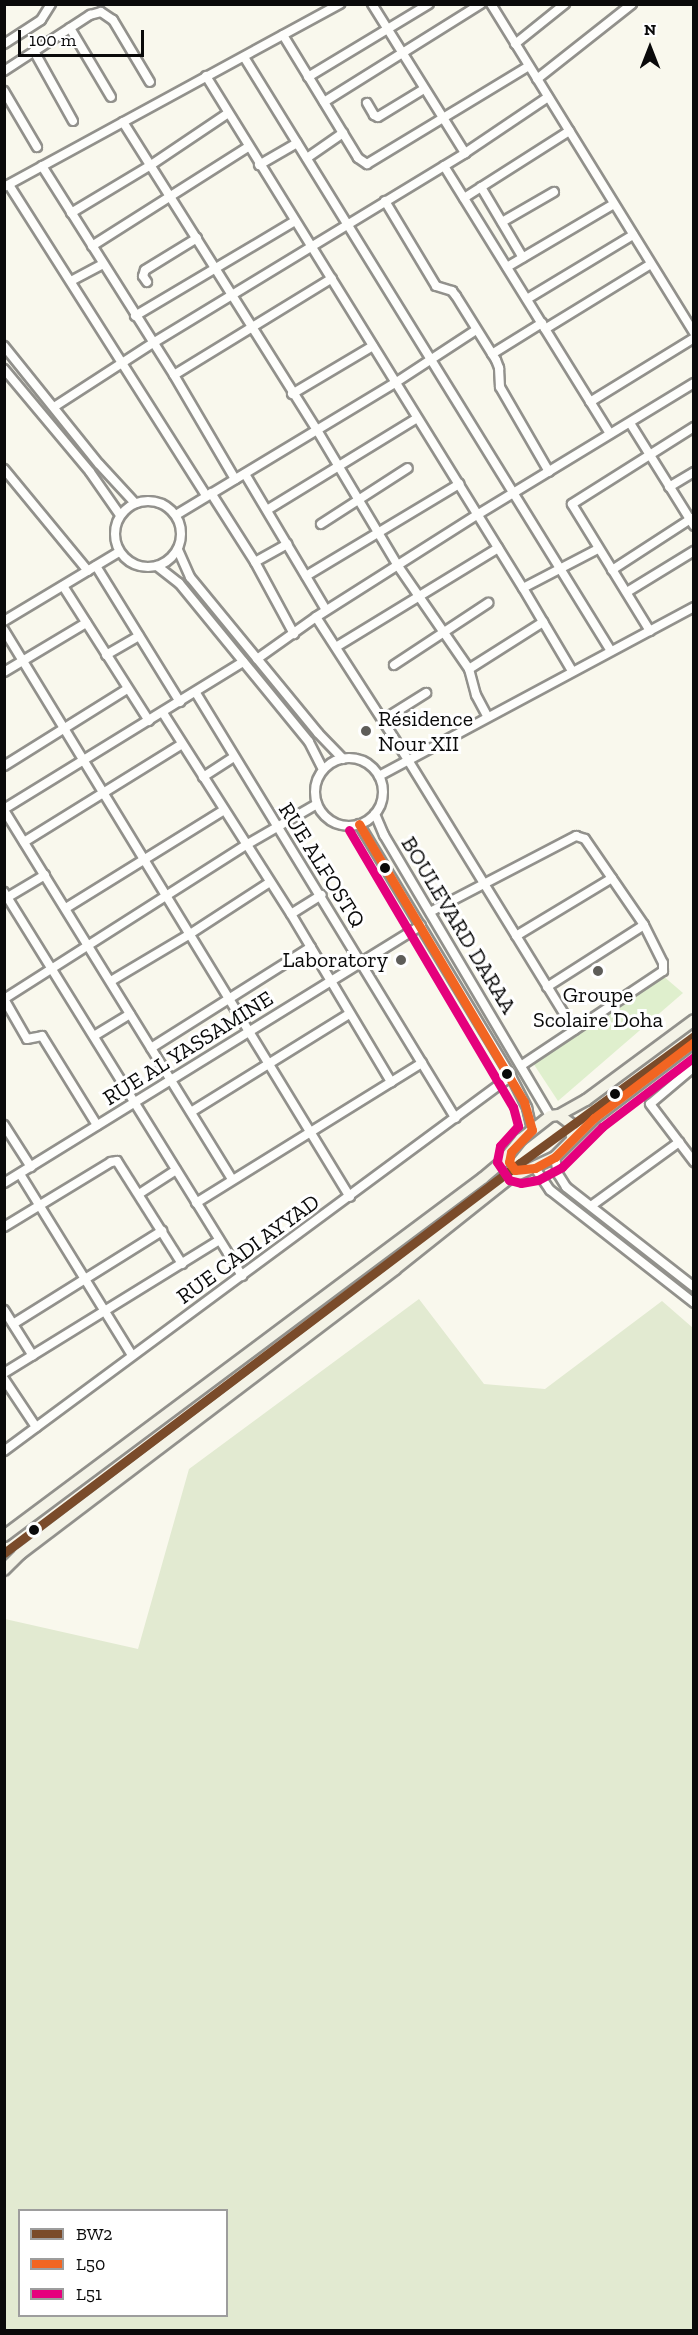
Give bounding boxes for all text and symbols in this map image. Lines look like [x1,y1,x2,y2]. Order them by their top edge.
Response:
scale bar [21,18,147,56]
north arrow [620,18,680,78]
text: N [644,20,656,39]
text: 100 m [29,29,76,51]
place label: Résidence Nour XII [378,705,473,756]
marker: Résidence Nour XII [359,724,373,738]
street label: RUE ALFOSTQ [273,797,371,933]
street label: BOULEVARD DARAA [396,832,522,1018]
unlabelled marker [379,862,391,874]
place label: Laboratory [283,947,388,973]
marker: Laboratory [392,951,410,969]
marker: Groupe Scolaire Doha [591,964,605,978]
place label: Groupe Scolaire Doha [533,981,663,1032]
street label: RUE AL YASSAMINE [97,985,279,1111]
unlabelled marker [501,1068,513,1080]
unlabelled marker [609,1088,621,1100]
street label: RUE CADI AYYAD [171,1188,325,1310]
unlabelled marker [28,1524,40,1536]
legend [18,2209,228,2317]
text: BW2 [76,2223,113,2245]
text: L50 [76,2253,105,2275]
text: L51 [76,2283,102,2305]

